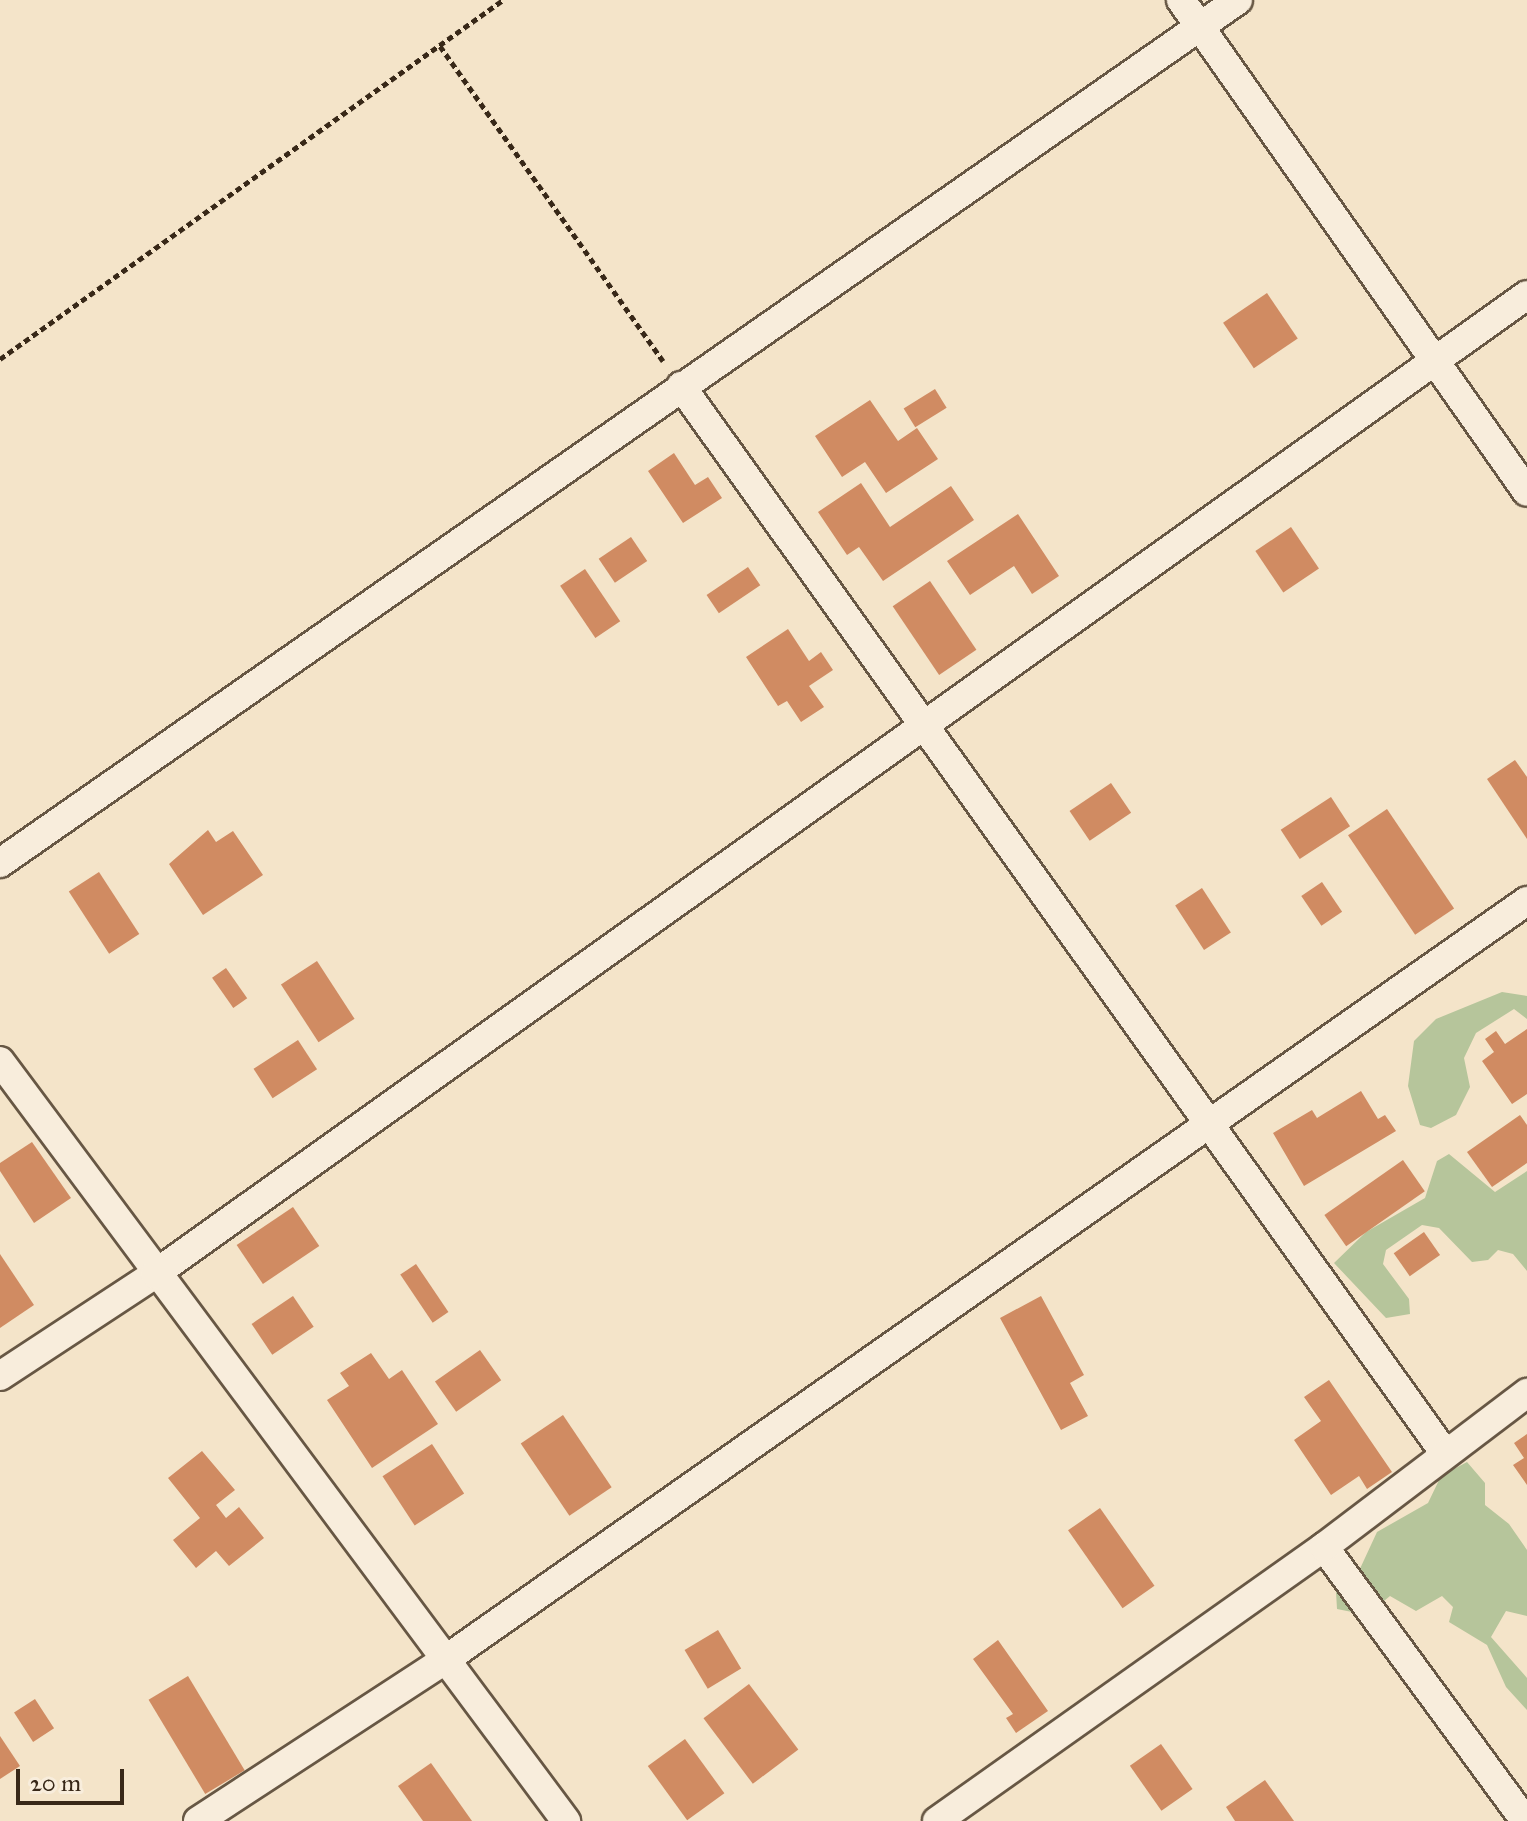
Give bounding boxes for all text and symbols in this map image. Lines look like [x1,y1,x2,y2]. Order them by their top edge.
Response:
scale bar [20,1753,128,1803]
text: 20 m [30,1768,81,1798]

